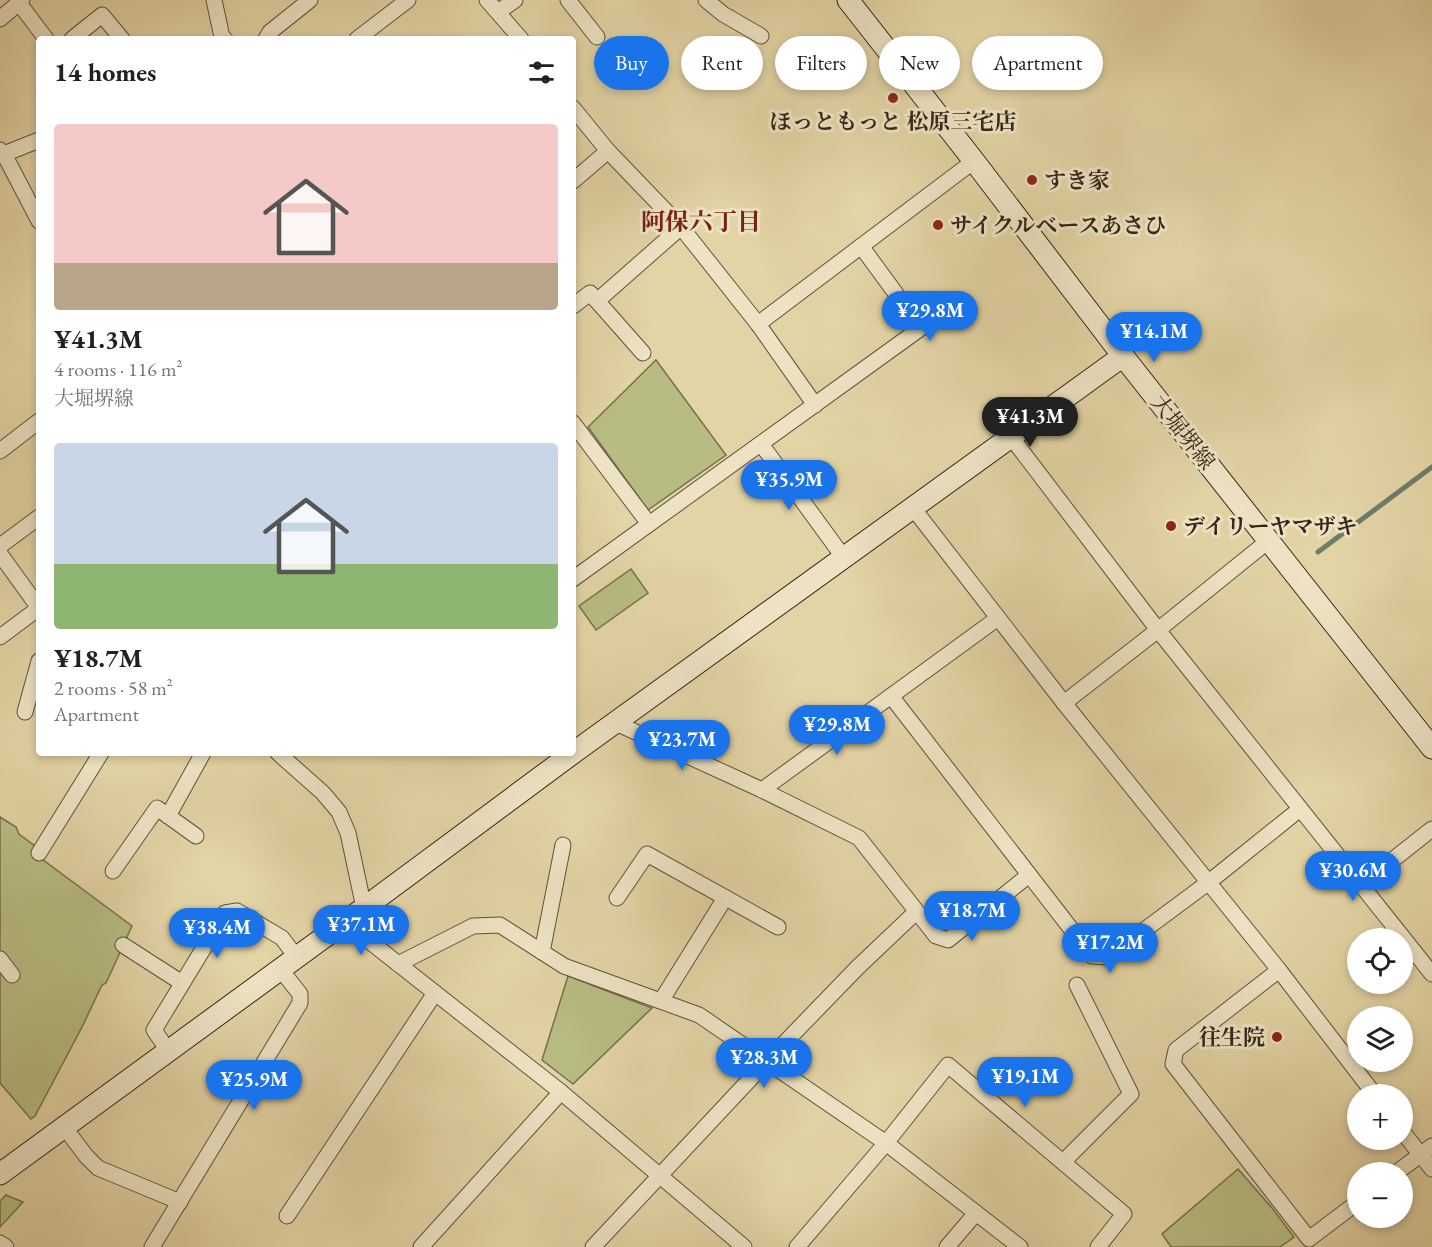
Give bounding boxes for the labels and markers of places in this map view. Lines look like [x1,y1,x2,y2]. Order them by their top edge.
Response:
marker: ほっともっと 松原三宅店 [886,91,900,105]
place label: ほっともっと 松原三宅店 [769,107,1017,136]
place label: すき家 [1044,166,1110,195]
marker: すき家 [1025,173,1039,187]
place label: サイクルベースあさひ [950,211,1166,240]
marker: サイクルベースあさひ [931,218,945,232]
pin: ¥29.8M [881,291,979,342]
pin: ¥14.1M [1105,312,1203,363]
pin: ¥41.3M [981,397,1079,448]
pin: ¥35.9M [740,460,838,511]
place label: デイリーヤマザキ [1183,512,1357,541]
marker: デイリーヤマザキ [1164,519,1178,533]
pin: ¥29.8M [788,705,886,756]
pin: ¥23.7M [633,720,731,771]
pin: ¥30.6M [1304,851,1402,902]
pin: ¥18.7M [923,891,1021,942]
pin: ¥37.1M [312,905,410,956]
pin: ¥38.4M [168,908,266,959]
pin: ¥17.2M [1061,923,1159,974]
place label: 往生院 [1199,1023,1265,1052]
marker: 往生院 [1270,1030,1284,1044]
pin: ¥28.3M [715,1038,813,1089]
pin: ¥19.1M [976,1057,1074,1108]
pin: ¥25.9M [205,1060,303,1111]

